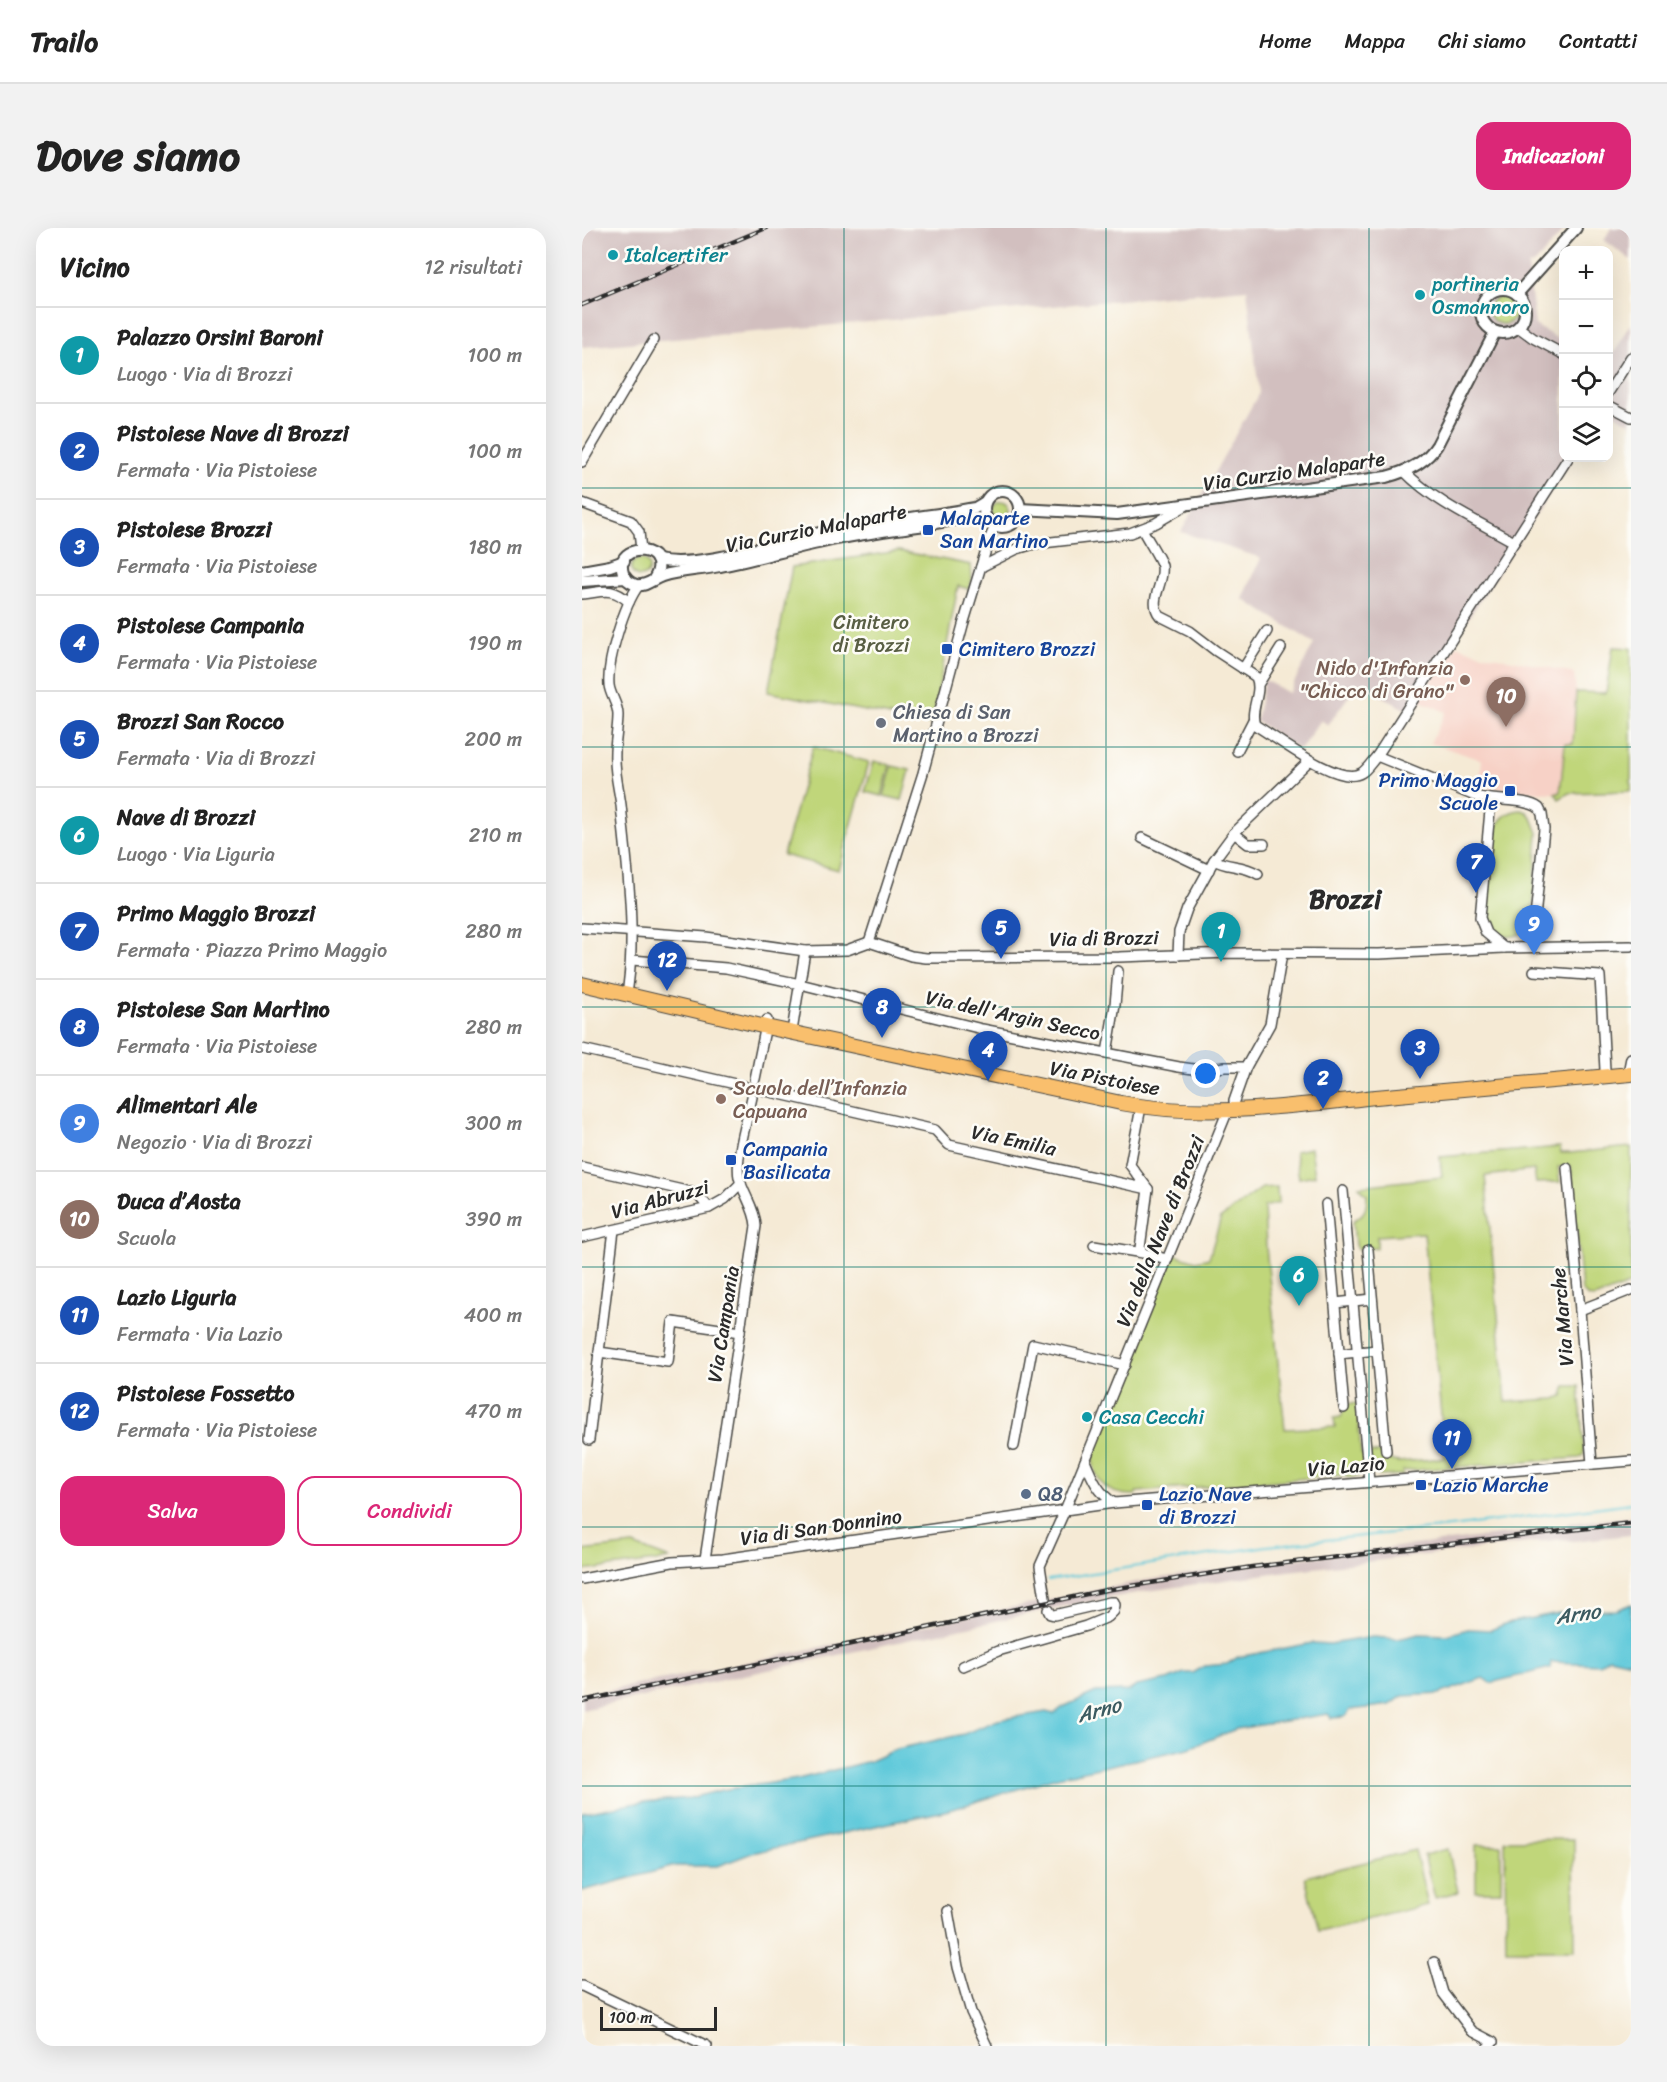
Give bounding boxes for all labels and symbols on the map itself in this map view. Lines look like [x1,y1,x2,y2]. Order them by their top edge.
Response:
place label: Italcertifer [624,238,729,273]
marker: Italcertifer [606,248,620,262]
place label: portineria Osmannoro [1431,267,1530,325]
marker: portineria Osmannoro [1413,288,1427,302]
street label: Via Curzio Malaparte [1201,441,1387,502]
street label: Via Curzio Malaparte [723,494,910,563]
place label: Malaparte San Martino [940,501,1048,559]
marker: Malaparte San Martino [921,523,935,537]
park label: Cimitero di Brozzi [833,605,910,663]
place label: Cimitero Brozzi [959,632,1096,667]
marker: Cimitero Brozzi [940,642,954,656]
place label: Nido d'Infanzia "Chicco di Grano" [1300,651,1455,709]
marker: Nido d'Infanzia "Chicco di Grano" [1458,673,1472,687]
pin: 10 [1486,678,1526,727]
place label: Chiesa di San Martino a Brozzi [893,695,1039,753]
marker: Chiesa di San Martino a Brozzi [874,716,888,730]
place label: Primo Maggio Scuole [1378,763,1498,821]
marker: Primo Maggio Scuole [1503,784,1517,798]
pin: 7 [1456,844,1496,893]
district label: Brozzi [1309,876,1383,922]
pin: 9 [1514,906,1554,955]
pin: 5 [982,910,1020,959]
pin: 1 [1202,912,1240,962]
street label: Via di Brozzi [1049,920,1160,957]
pin: 12 [648,942,686,991]
street label: Via dell'Argin Secco [922,980,1103,1051]
pin: 8 [862,988,902,1038]
pin: 3 [1400,1030,1440,1079]
pin: 4 [968,1032,1008,1081]
street label: Via Pistoiese [1047,1051,1163,1106]
your location [1191,1059,1220,1088]
pin: 2 [1304,1060,1342,1109]
place label: Scuola dell’Infanzia Capuana [733,1071,907,1129]
marker: Scuola dell’Infanzia Capuana [714,1092,728,1106]
street label: Via Emilia [968,1114,1060,1167]
street label: Via della Nave di Brozzi [1106,1129,1215,1332]
place label: Campania Basilicata [743,1132,831,1190]
marker: Campania Basilicata [724,1153,738,1167]
street label: Via Abruzzi [607,1169,714,1229]
pin: 6 [1280,1256,1318,1306]
street label: Via Campania [697,1263,750,1385]
street label: Via Marche [1541,1266,1584,1368]
place label: Casa Cecchi [1099,1400,1206,1435]
marker: Casa Cecchi [1080,1410,1094,1424]
pin: 11 [1432,1420,1472,1469]
street label: Via Lazio [1306,1446,1386,1487]
place label: Lazio Marche [1433,1468,1548,1503]
place label: Q8 [1038,1477,1063,1512]
place label: Lazio Nave di Brozzi [1159,1477,1252,1535]
marker: Lazio Marche [1414,1478,1428,1492]
marker: Q8 [1019,1487,1033,1501]
marker: Lazio Nave di Brozzi [1140,1498,1154,1512]
street label: Via di San Donnino [738,1499,904,1556]
water label: Arno [1552,1592,1605,1636]
water label: Arno [1072,1685,1128,1734]
scale bar [600,2004,717,2032]

